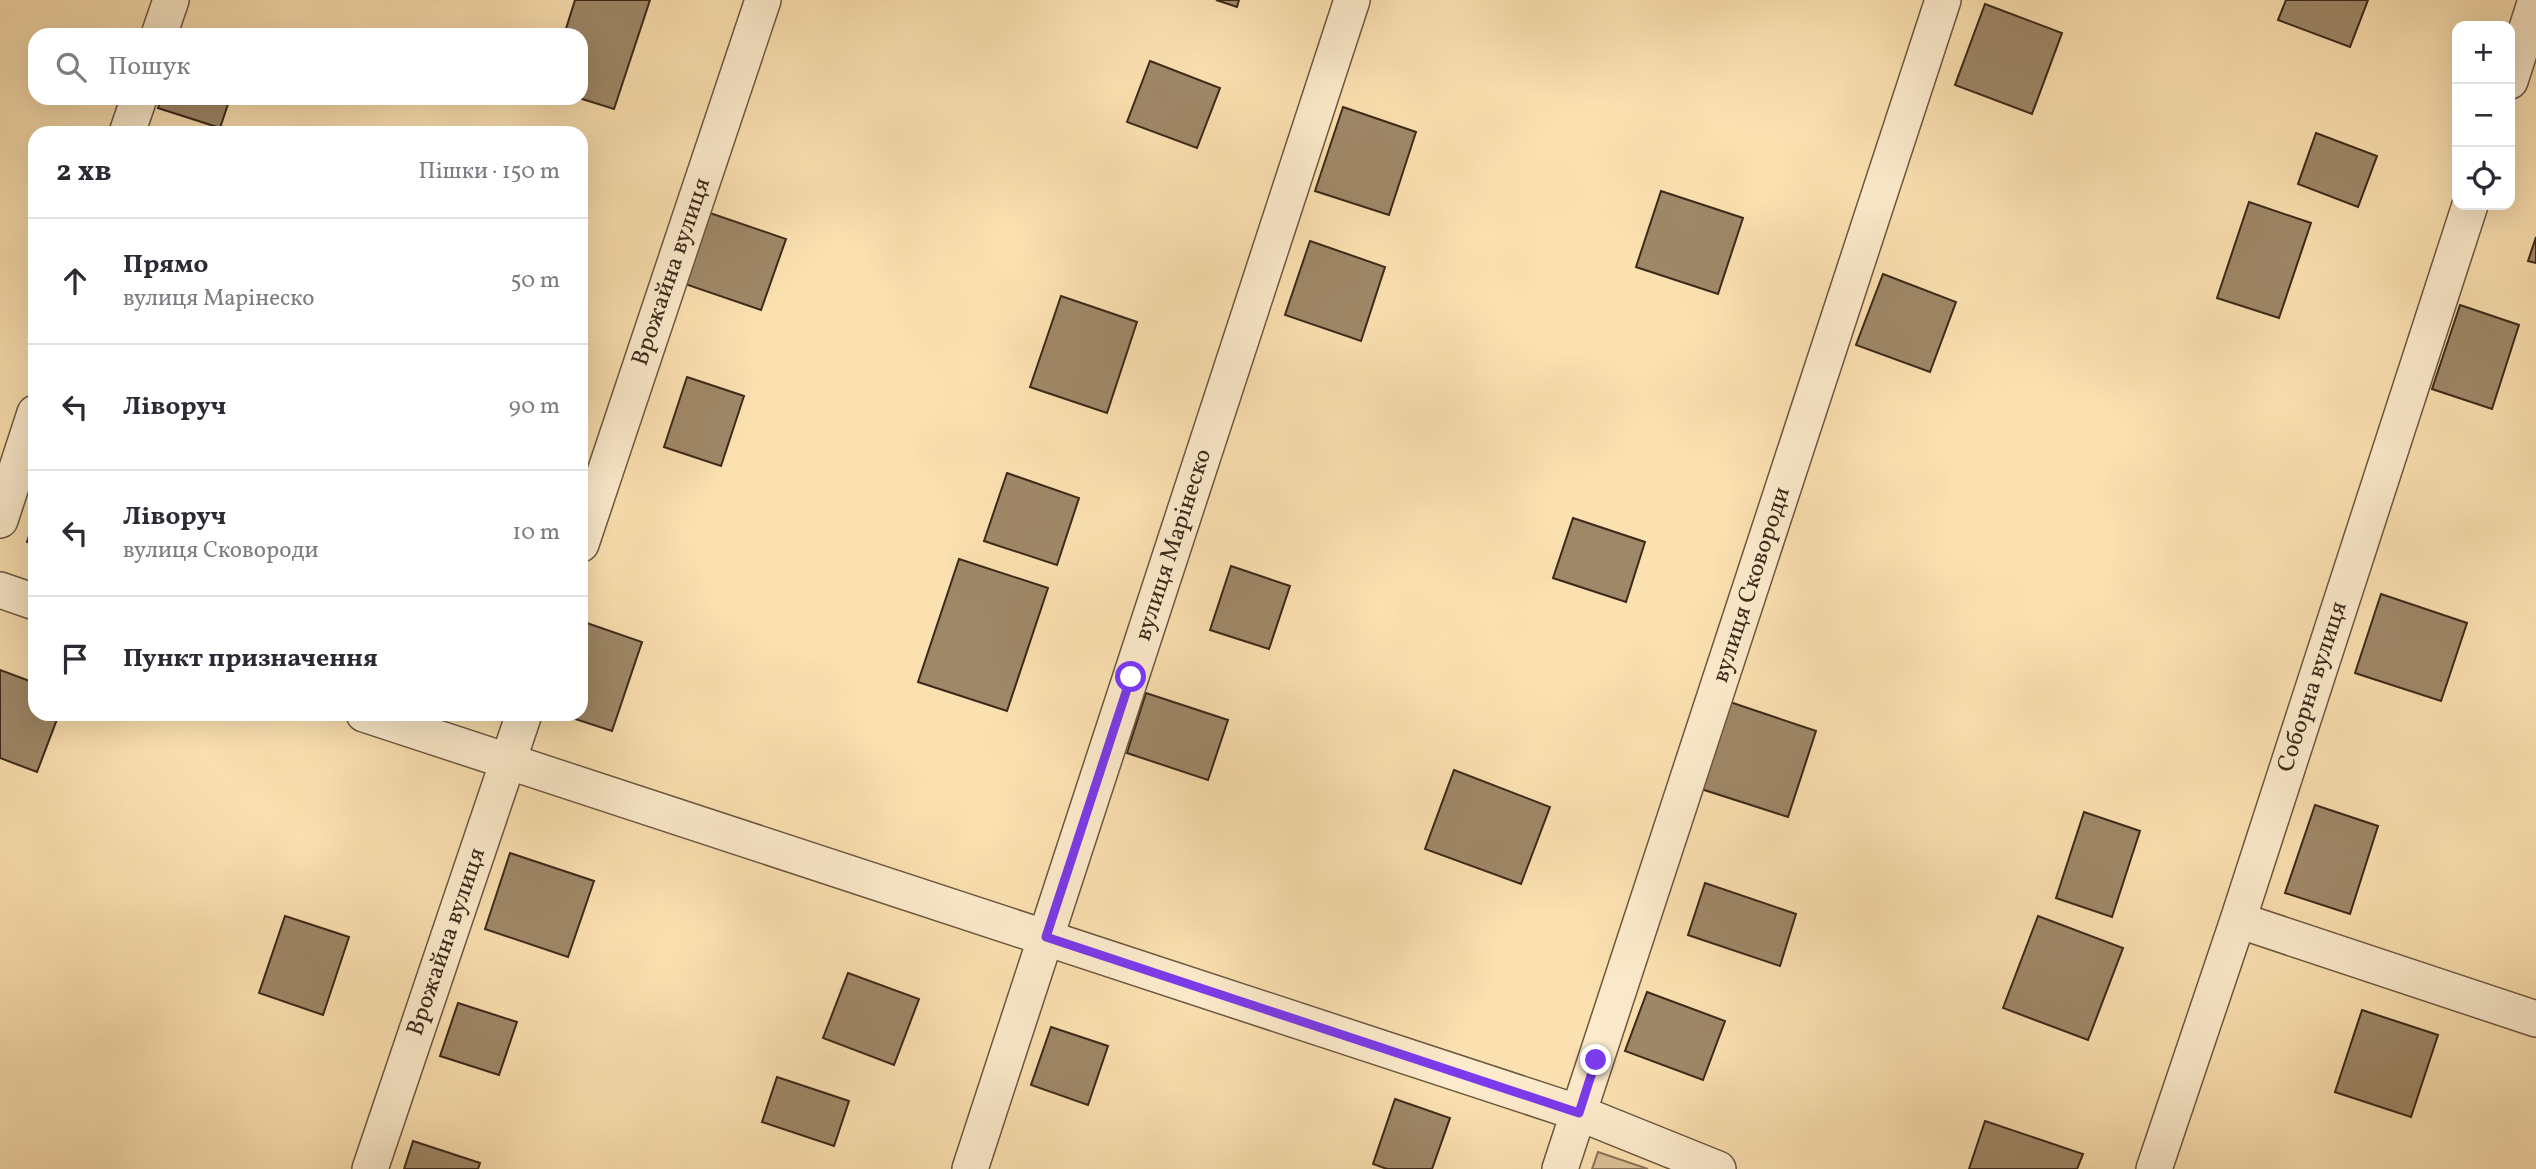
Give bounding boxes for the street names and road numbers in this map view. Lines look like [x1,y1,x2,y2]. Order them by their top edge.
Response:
street label: Врожайна вулиця [624,174,720,370]
street label: вулиця Марінеско [1127,445,1221,645]
street label: вулиця Сковороди [1704,483,1800,687]
street label: Соборна вулиця [2269,597,2357,777]
street label: Врожайна вулиця [399,844,495,1040]

